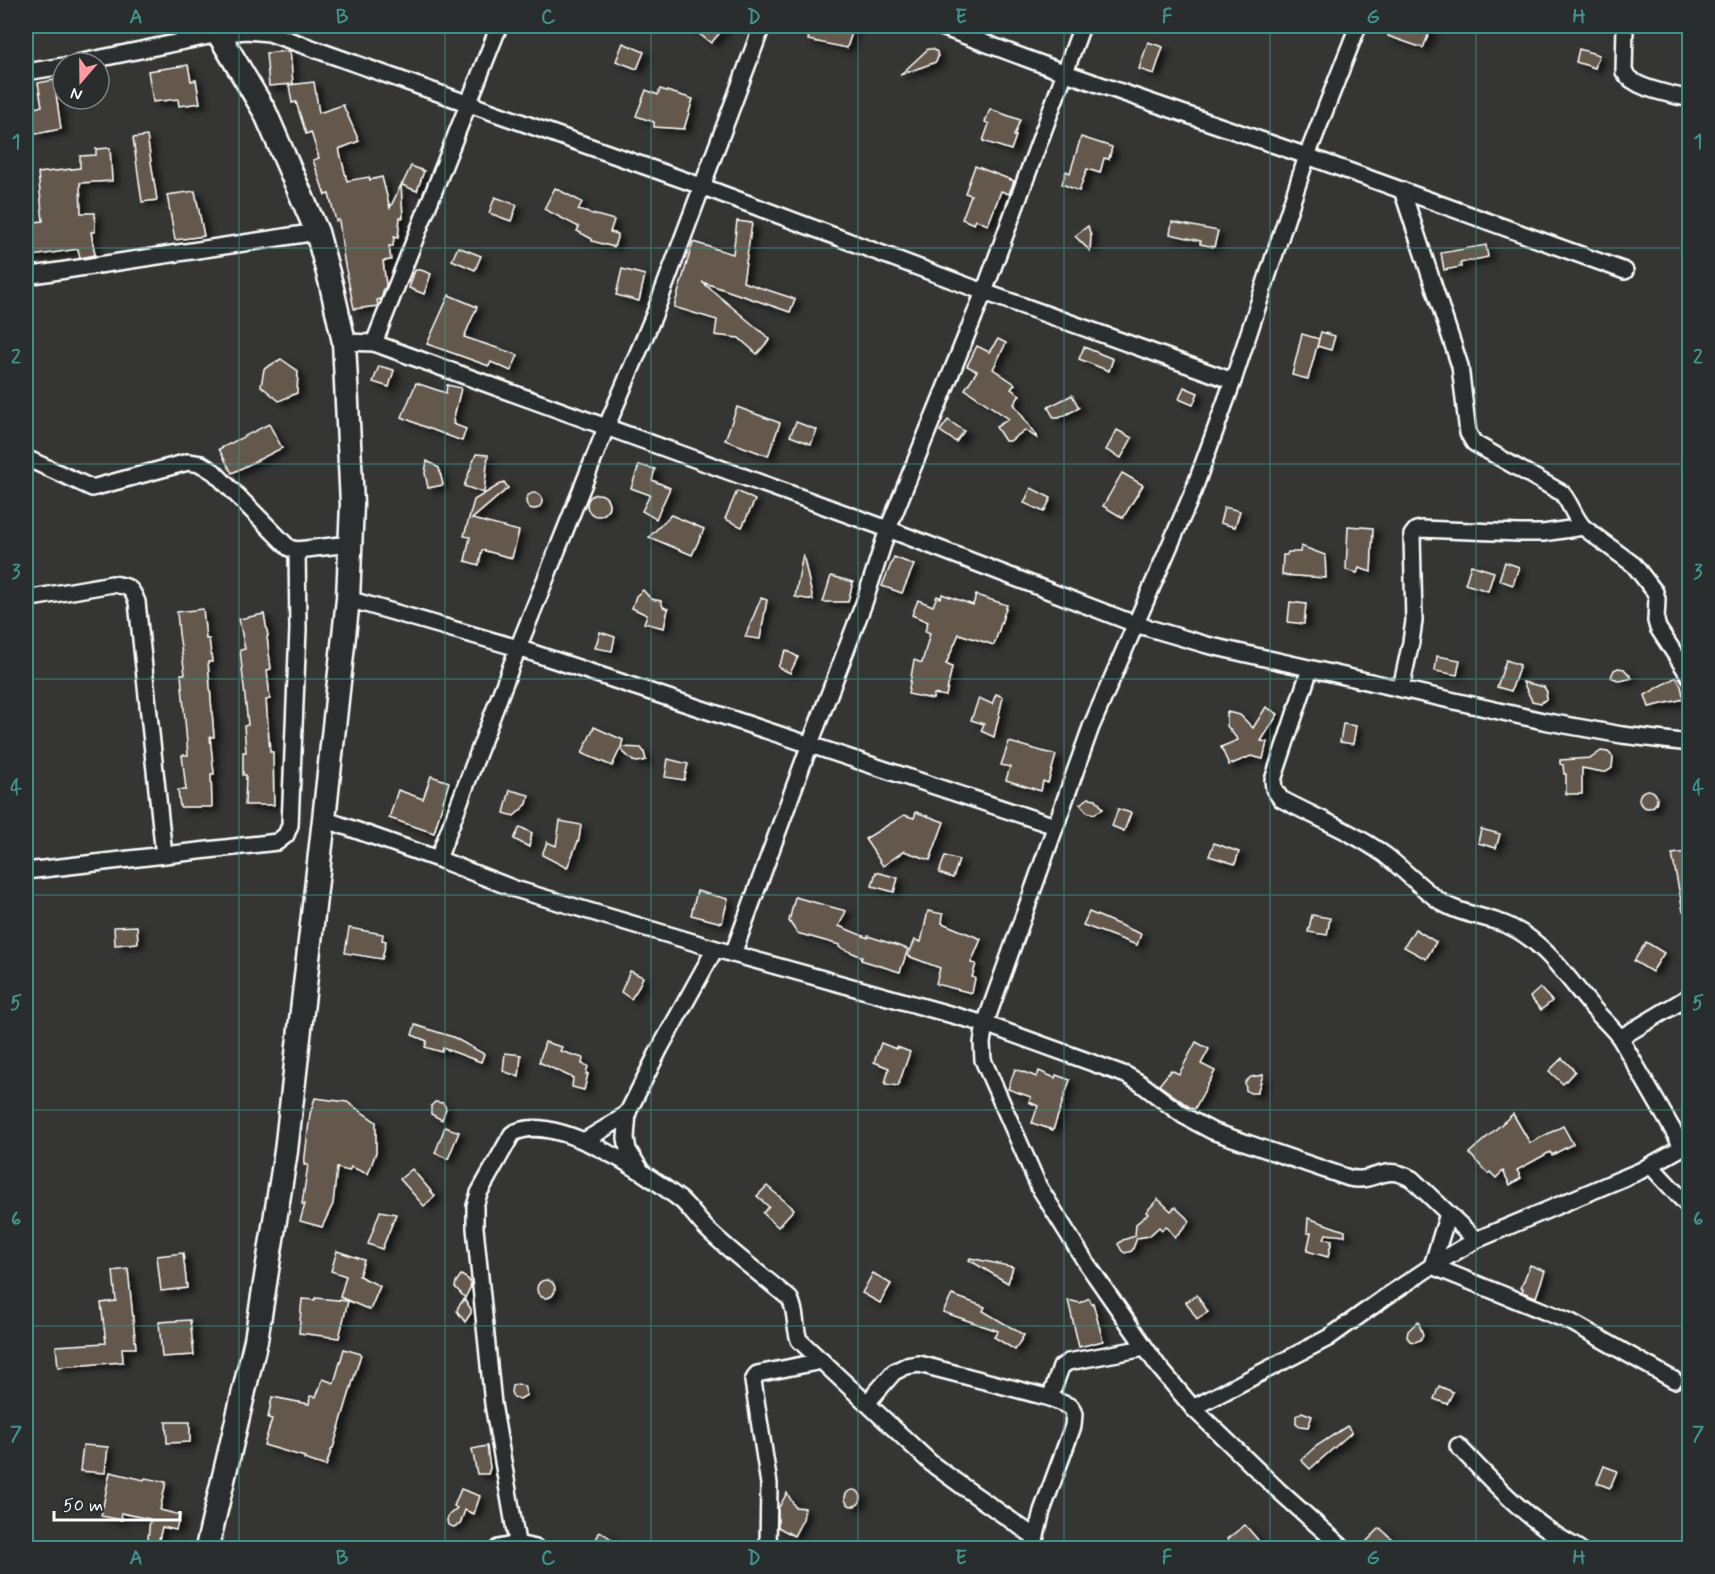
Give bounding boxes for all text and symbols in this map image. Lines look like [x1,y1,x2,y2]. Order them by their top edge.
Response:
text: A [129,4,143,31]
text: B [336,4,349,31]
text: C [541,4,556,31]
text: D [747,4,761,31]
text: E [955,4,967,31]
text: F [1162,4,1173,31]
text: G [1366,4,1380,31]
text: H [1572,4,1586,31]
north arrow [51,51,111,111]
text: N [68,82,85,105]
text: 1 [12,129,20,156]
text: 1 [1694,129,1702,156]
text: 2 [11,344,21,371]
text: 2 [1693,344,1703,371]
text: 3 [11,559,21,586]
text: 3 [1693,559,1703,586]
text: 4 [10,775,22,802]
text: 4 [1692,775,1704,802]
text: 5 [10,990,22,1017]
text: 5 [1692,990,1704,1017]
text: 6 [11,1206,21,1233]
text: 6 [1693,1206,1703,1233]
text: 7 [10,1421,22,1448]
text: 7 [1692,1421,1704,1448]
scale bar [54,1484,180,1522]
text: 50 m [63,1494,103,1518]
text: A [129,1545,143,1572]
text: B [336,1545,349,1572]
text: C [541,1545,556,1572]
text: D [747,1545,761,1572]
text: E [955,1545,967,1572]
text: F [1162,1545,1173,1572]
text: G [1366,1545,1380,1572]
text: H [1572,1545,1586,1572]

